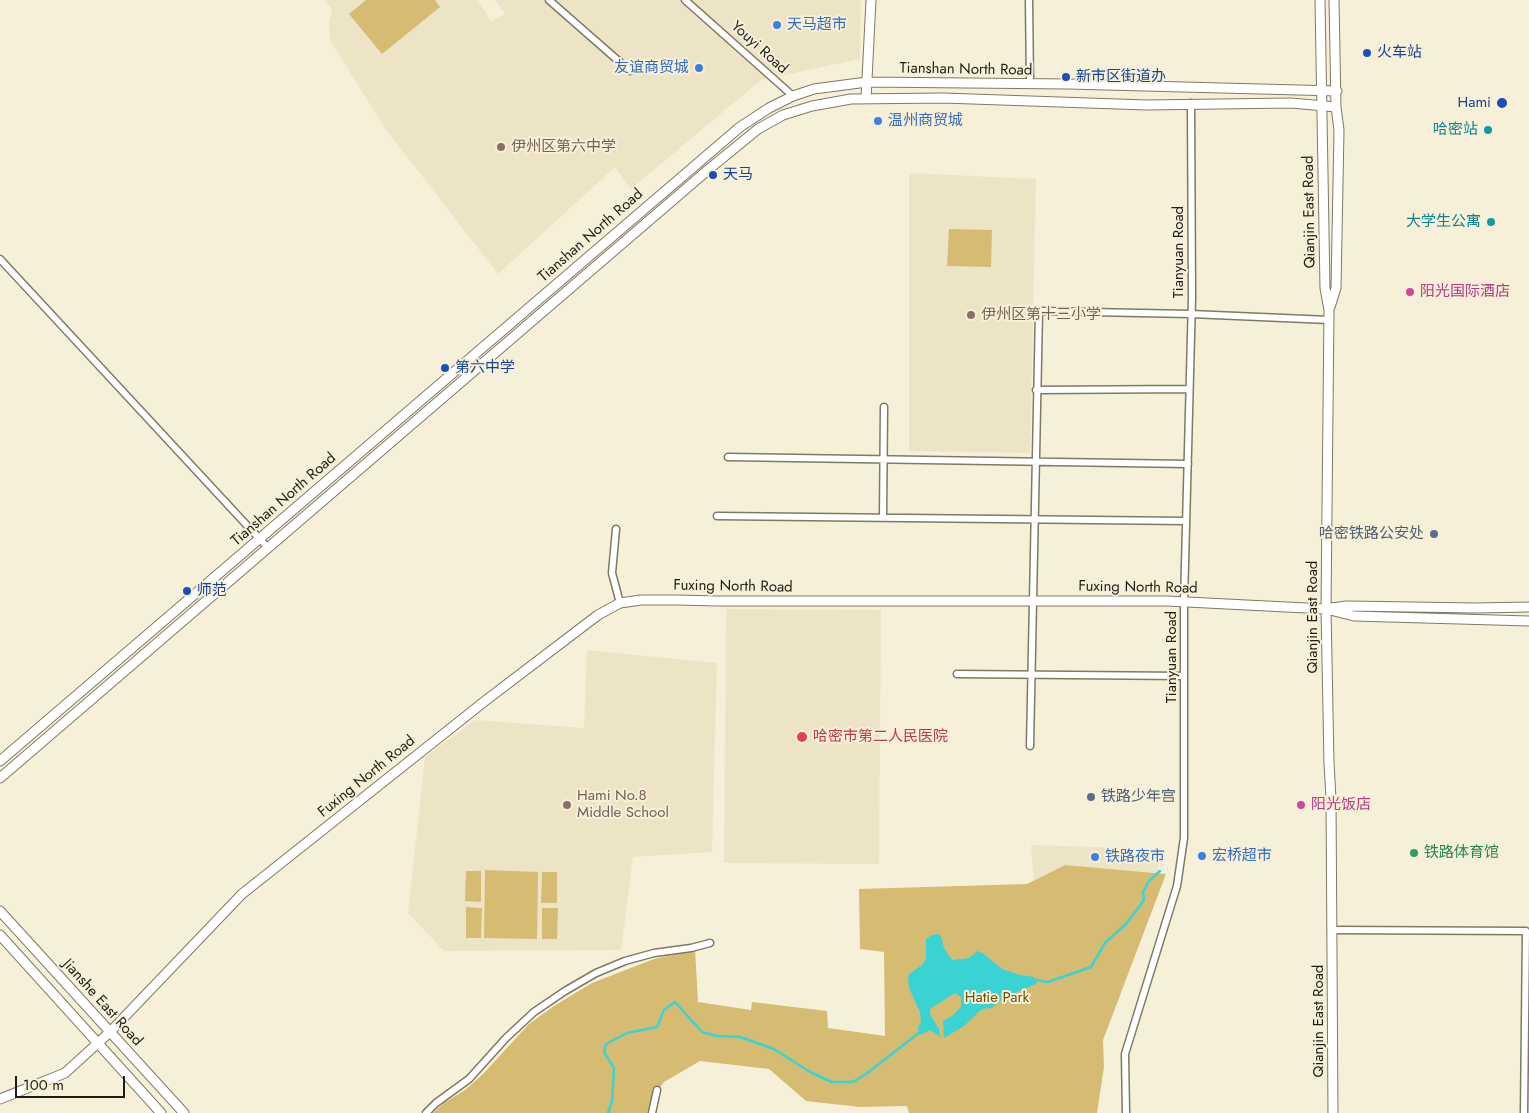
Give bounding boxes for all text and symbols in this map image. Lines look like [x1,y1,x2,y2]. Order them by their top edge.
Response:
place label: 天马超市 [787,16,847,34]
street label: Youyi Road [727,18,791,78]
marker: 天马超市 [771,19,783,31]
place label: 火车站 [1377,44,1422,62]
marker: 火车站 [1361,47,1373,59]
place label: 友谊商贸城 [614,59,689,77]
street label: Tianshan North Road [899,60,1033,80]
marker: 友谊商贸城 [693,62,705,74]
place label: 新市区街道办 [1076,68,1166,86]
marker: 新市区街道办 [1060,71,1072,83]
place label: Hami [1457,94,1491,112]
marker: Hami [1495,96,1509,110]
place label: 温州商贸城 [888,112,963,130]
marker: 温州商贸城 [872,115,884,127]
place label: 哈密站 [1433,121,1478,139]
marker: 哈密站 [1482,124,1494,136]
place label: 伊州区第六中学 [511,138,616,156]
marker: 伊州区第六中学 [495,141,507,153]
street label: Qianjin East Road [1300,155,1320,269]
place label: 天马 [723,166,753,184]
marker: 天马 [707,169,719,181]
street label: Tianshan North Road [535,186,647,286]
street label: Tianyuan Road [1170,206,1188,298]
place label: 大学生公寓 [1406,213,1481,231]
marker: 大学生公寓 [1485,216,1497,228]
place label: 阳光国际酒店 [1420,283,1510,301]
marker: 阳光国际酒店 [1404,286,1416,298]
place label: 伊州区第十三小学 [981,306,1101,324]
marker: 伊州区第十三小学 [965,309,977,321]
place label: 第六中学 [455,359,515,377]
marker: 第六中学 [439,362,451,374]
street label: Tianshan North Road [228,450,340,550]
place label: 哈密铁路公安处 [1319,525,1424,543]
marker: 哈密铁路公安处 [1428,528,1440,540]
street label: Qianjin East Road [1304,561,1322,673]
street label: Fuxing North Road [673,577,793,597]
street label: Fuxing North Road [1078,578,1198,598]
place label: 师范 [197,582,227,600]
marker: 师范 [181,585,193,597]
street label: Tianyuan Road [1163,611,1181,703]
place label: 哈密市第二人民医院 [813,728,948,746]
marker: 哈密市第二人民医院 [795,730,809,744]
street label: Fuxing North Road [315,732,419,822]
place label: Hami No.8 Middle School [577,787,669,822]
place label: 铁路少年宫 [1101,788,1176,806]
marker: 铁路少年宫 [1085,791,1097,803]
place label: 阳光饭店 [1311,796,1371,814]
marker: Hami No.8 Middle School [561,799,573,811]
marker: 阳光饭店 [1295,799,1307,811]
place label: 铁路体育馆 [1424,844,1499,862]
place label: 宏桥超市 [1212,847,1272,865]
marker: 铁路体育馆 [1408,847,1420,859]
place label: 铁路夜市 [1105,848,1165,866]
marker: 宏桥超市 [1196,850,1208,862]
marker: 铁路夜市 [1089,851,1101,863]
street label: Jianshe East Road [58,956,146,1050]
street label: Qianjin East Road [1310,965,1328,1077]
park label: Hatie Park [965,989,1029,1007]
scale bar [18,1066,128,1098]
text: 100 m [23,1074,64,1096]

